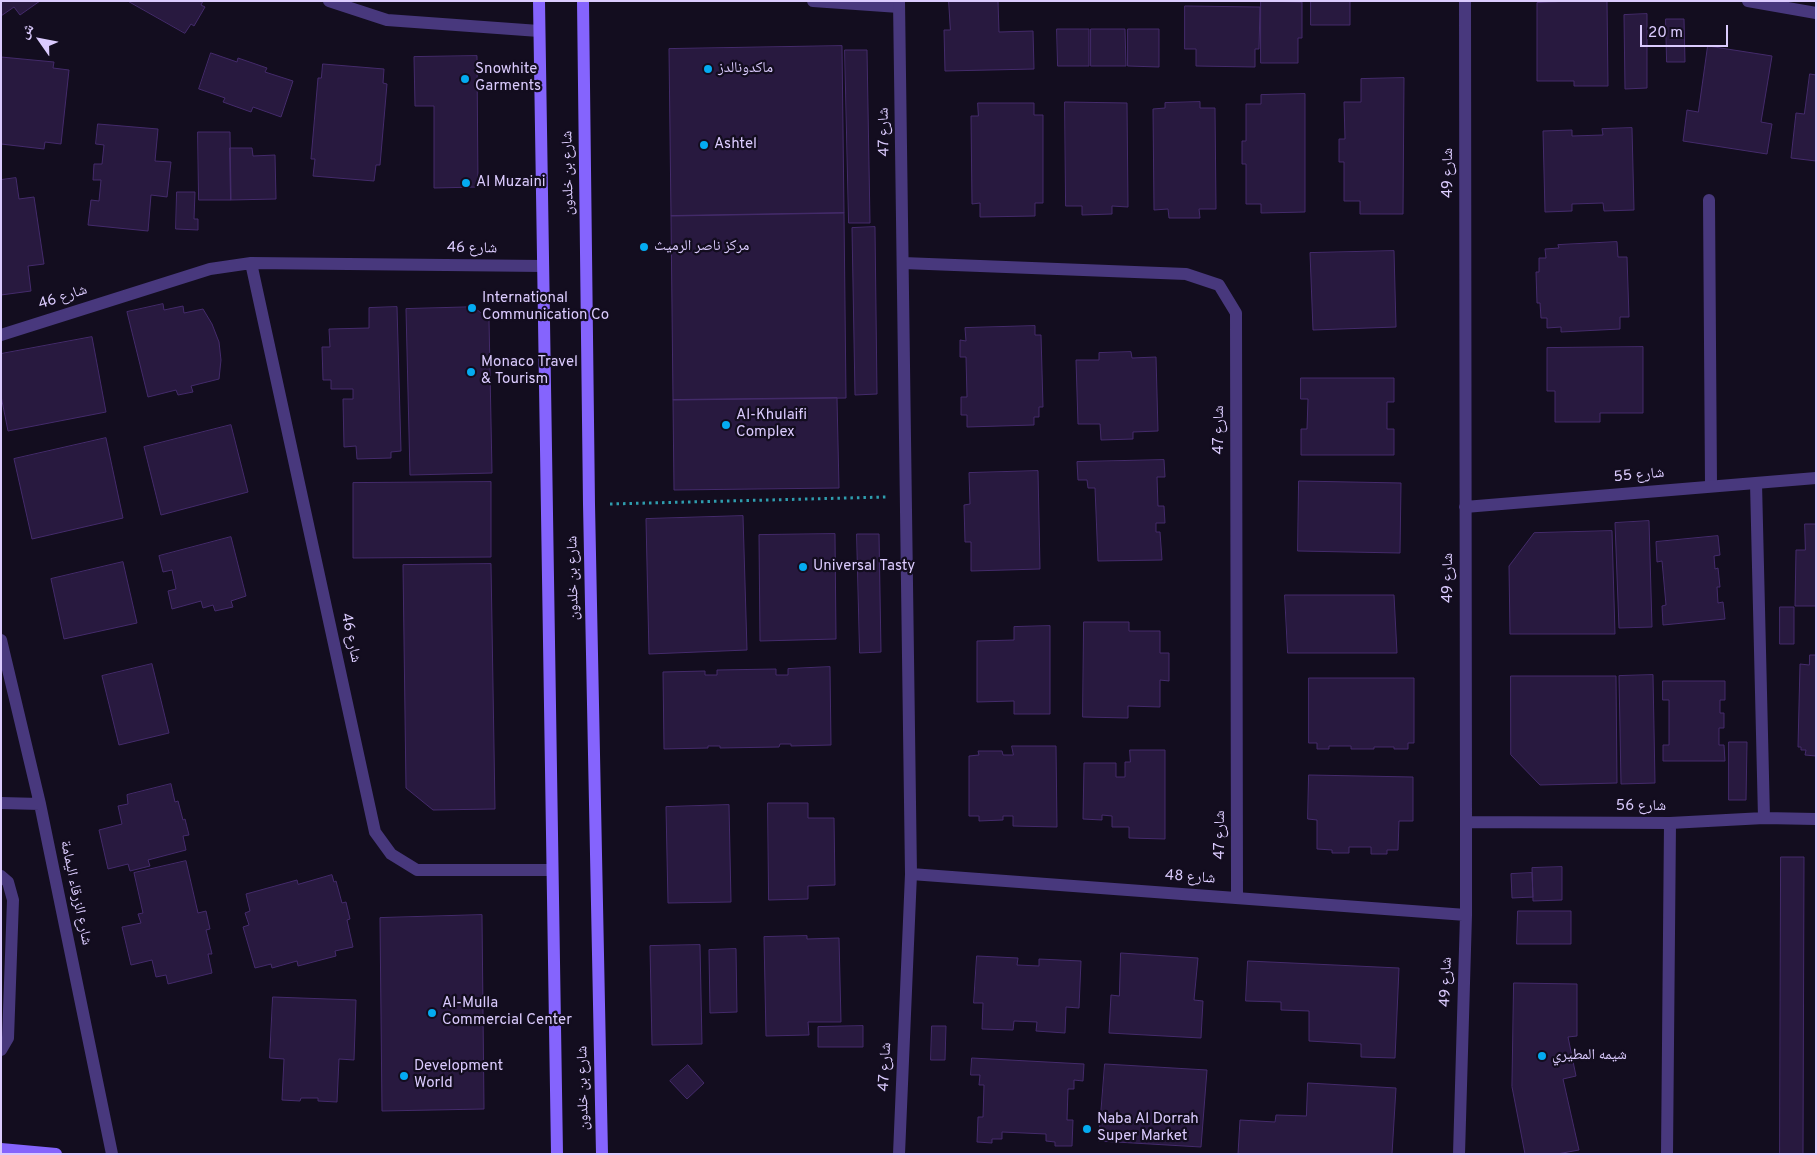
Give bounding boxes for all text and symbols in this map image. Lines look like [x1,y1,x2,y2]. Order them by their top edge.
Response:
north arrow [15,15,65,65]
scale bar [1642,15,1730,47]
text: ش [16,21,38,42]
text: 20 m [1648,24,1683,43]
place label: ماكدونالدز [718,60,773,78]
place label: Snowhite Garments [475,61,541,96]
marker: ماكدونالدز [702,63,714,75]
marker: Snowhite Garments [459,73,471,85]
street label: شارع 47 [876,107,894,157]
street label: شارع بن خلدون [559,131,579,215]
place label: Ashtel [714,136,757,154]
marker: Ashtel [698,139,710,151]
street label: شارع 49 [1440,148,1458,198]
place label: Al Muzaini [476,174,546,192]
marker: Al Muzaini [460,177,472,189]
place label: مركز ناصر الرميث [654,238,749,256]
street label: شارع 46 [447,240,497,258]
marker: مركز ناصر الرميث [638,241,650,253]
street label: شارع 46 [36,282,90,314]
place label: International Communication Co [482,290,609,325]
marker: International Communication Co [466,302,478,314]
place label: Monaco Travel & Tourism [481,354,578,389]
marker: Monaco Travel & Tourism [465,366,477,378]
street label: شارع 47 [1211,405,1229,455]
place label: Al-Khulaifi Complex [736,407,807,442]
marker: Al-Khulaifi Complex [720,419,732,431]
street label: شارع 55 [1613,465,1665,487]
street label: شارع بن خلدون [564,536,584,620]
street label: شارع 49 [1440,553,1458,603]
place label: Universal Tasty [813,558,915,576]
marker: Universal Tasty [797,561,809,573]
street label: شارع 46 [336,612,364,664]
street label: شارع 56 [1616,798,1666,816]
street label: شارع 47 [1212,810,1230,860]
street label: شارع الزرقاء اليمامة [55,839,95,947]
street label: شارع 48 [1164,867,1216,889]
street label: شارع 49 [1437,957,1457,1007]
place label: Al-Mulla Commercial Center [442,995,572,1030]
marker: Al-Mulla Commercial Center [426,1007,438,1019]
street label: شارع 47 [876,1042,896,1092]
street label: شارع بن خلدون [574,1046,594,1130]
place label: شيمه المطيري [1552,1047,1627,1065]
marker: شيمه المطيري [1536,1050,1548,1062]
place label: Development World [414,1058,503,1093]
marker: Development World [398,1070,410,1082]
place label: Naba Al Dorrah Super Market [1097,1111,1199,1146]
marker: Naba Al Dorrah Super Market [1081,1123,1093,1135]

